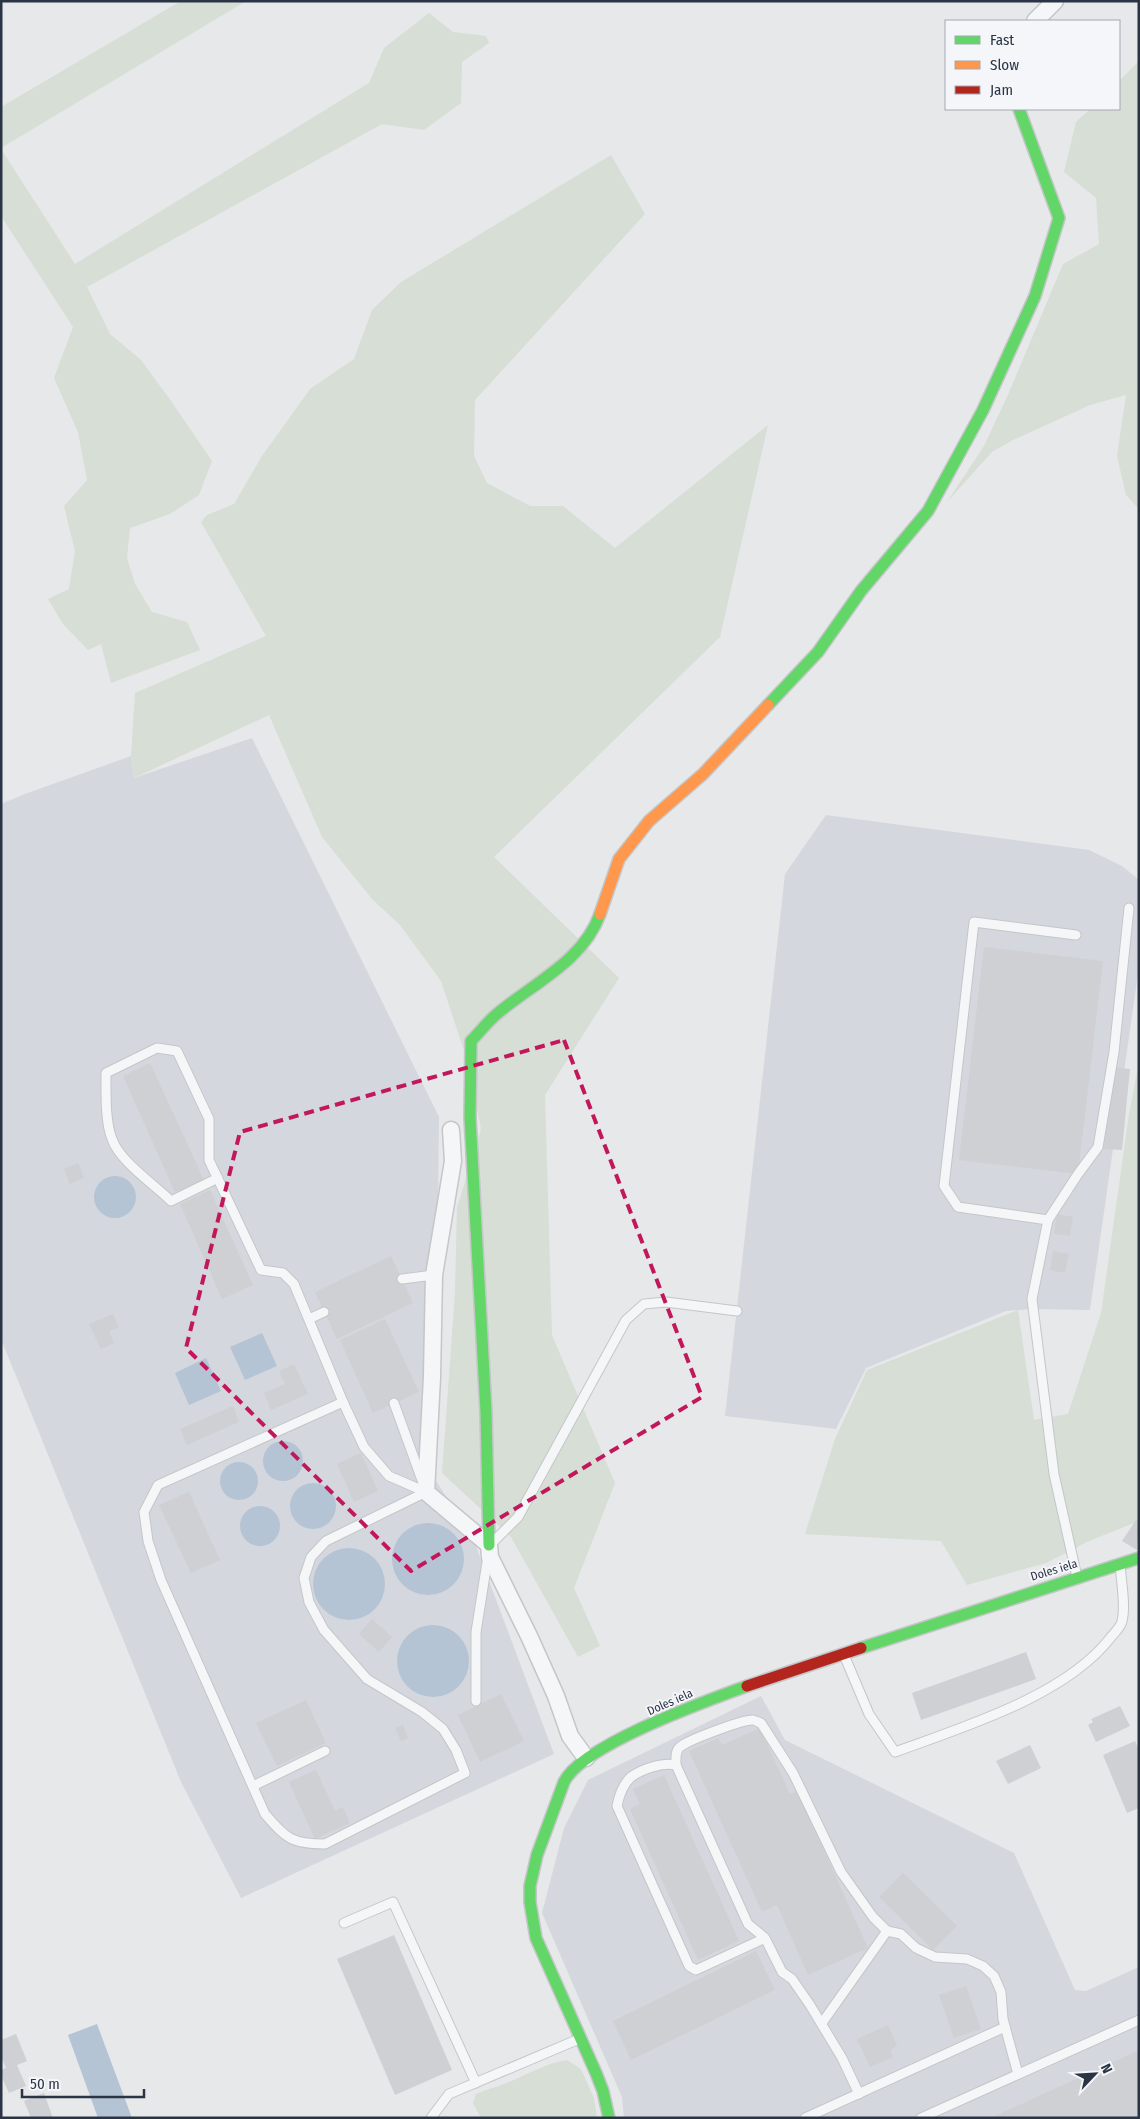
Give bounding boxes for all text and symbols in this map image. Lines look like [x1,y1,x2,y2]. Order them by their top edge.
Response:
legend [945,20,1120,110]
text: Fast [990,31,1014,49]
text: Slow [990,56,1019,74]
text: Jam [990,81,1013,99]
street label: Doles iela [1029,1556,1079,1584]
street label: Doles iela [645,1686,695,1718]
north arrow [1070,2049,1120,2099]
text: N [1097,2061,1116,2076]
scale bar [22,2066,145,2098]
text: 50 m [30,2075,60,2093]

